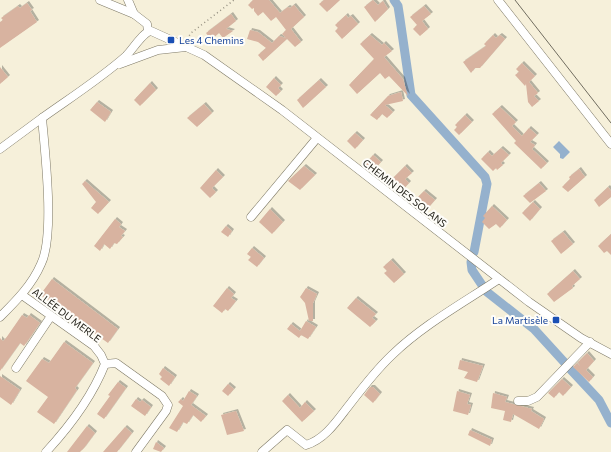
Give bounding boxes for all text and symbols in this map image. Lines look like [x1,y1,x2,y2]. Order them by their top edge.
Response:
place label: Les 4 Chemins [179,34,244,46]
marker: Les 4 Chemins [166,35,176,45]
street label: CHEMIN DES SOLANS [361,156,449,230]
street label: ALLÉE DU MERLE [30,285,104,345]
place label: La Martisèle [492,314,548,326]
marker: La Martisèle [551,315,561,325]

